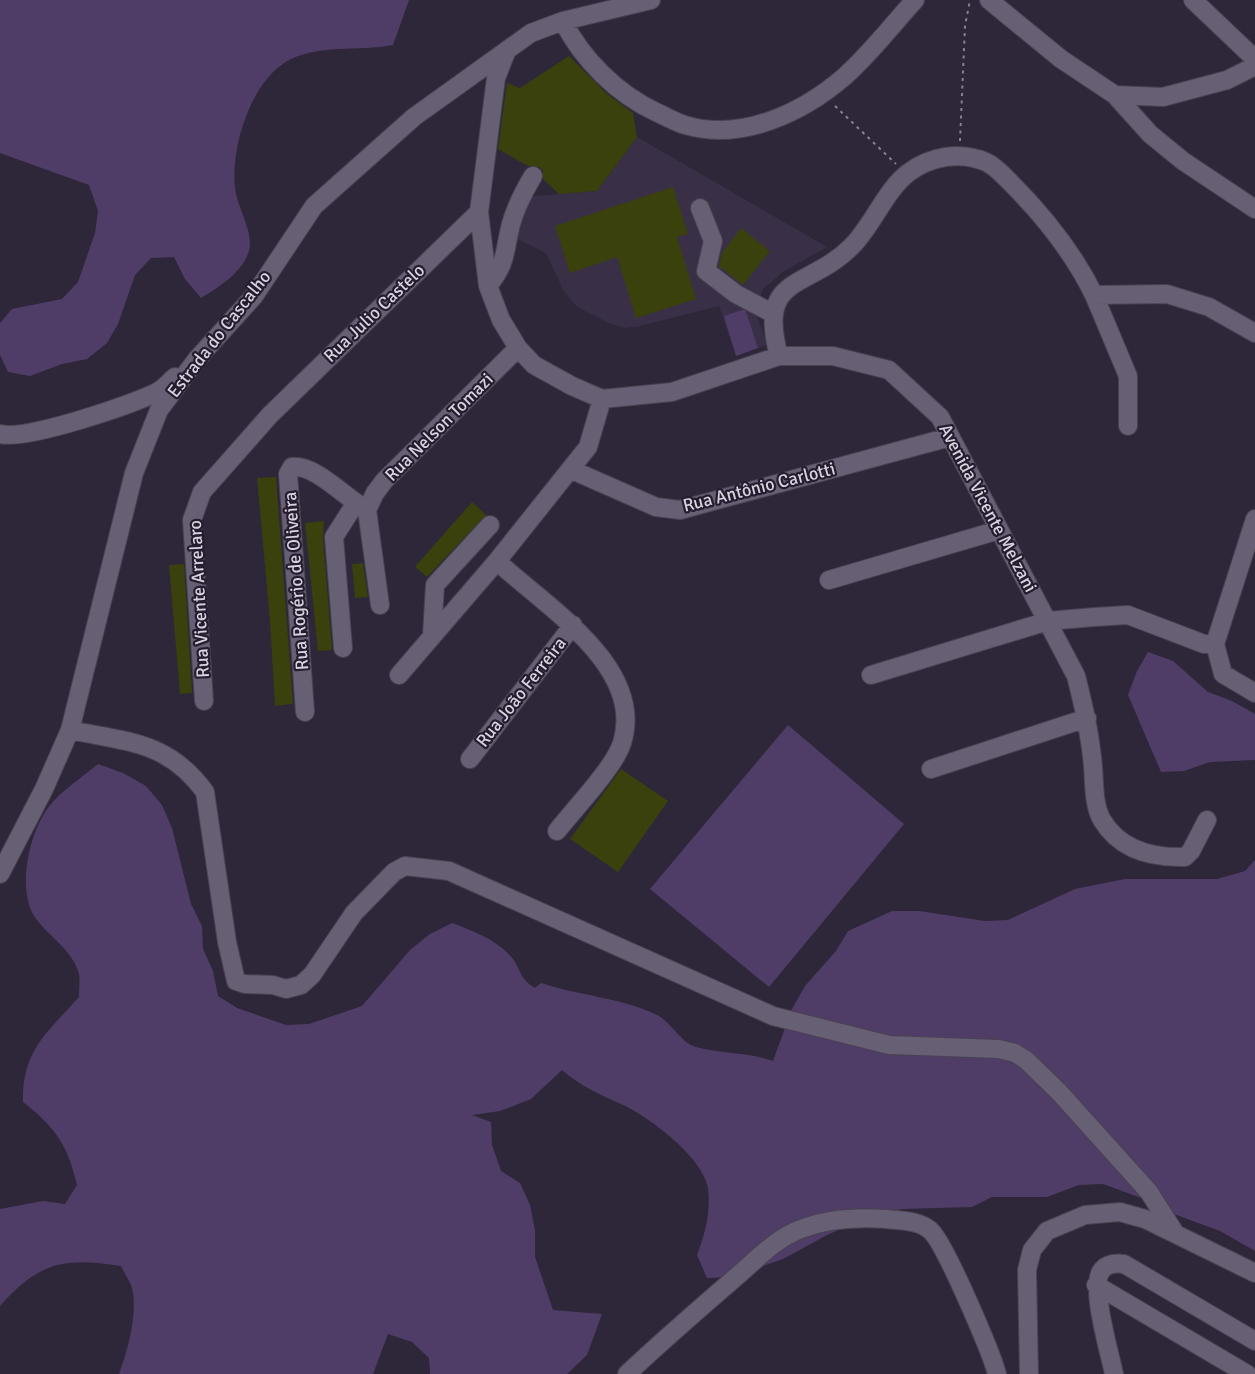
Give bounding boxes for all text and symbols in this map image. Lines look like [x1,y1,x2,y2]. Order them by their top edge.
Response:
street label: Rua Julio Castelo [319,259,429,367]
street label: Estrada do Cascalho [163,266,275,402]
street label: Rua Nelson Tomazi [380,368,498,486]
street label: Avenida Vicente Melzani [934,420,1042,596]
street label: Rua Antônio Carlotti [681,457,837,517]
street label: Rua Rogério de Oliveira [279,491,313,671]
street label: Rua Vicente Arrelaro [184,520,214,678]
street label: Rua João Ferreira [471,633,571,751]

